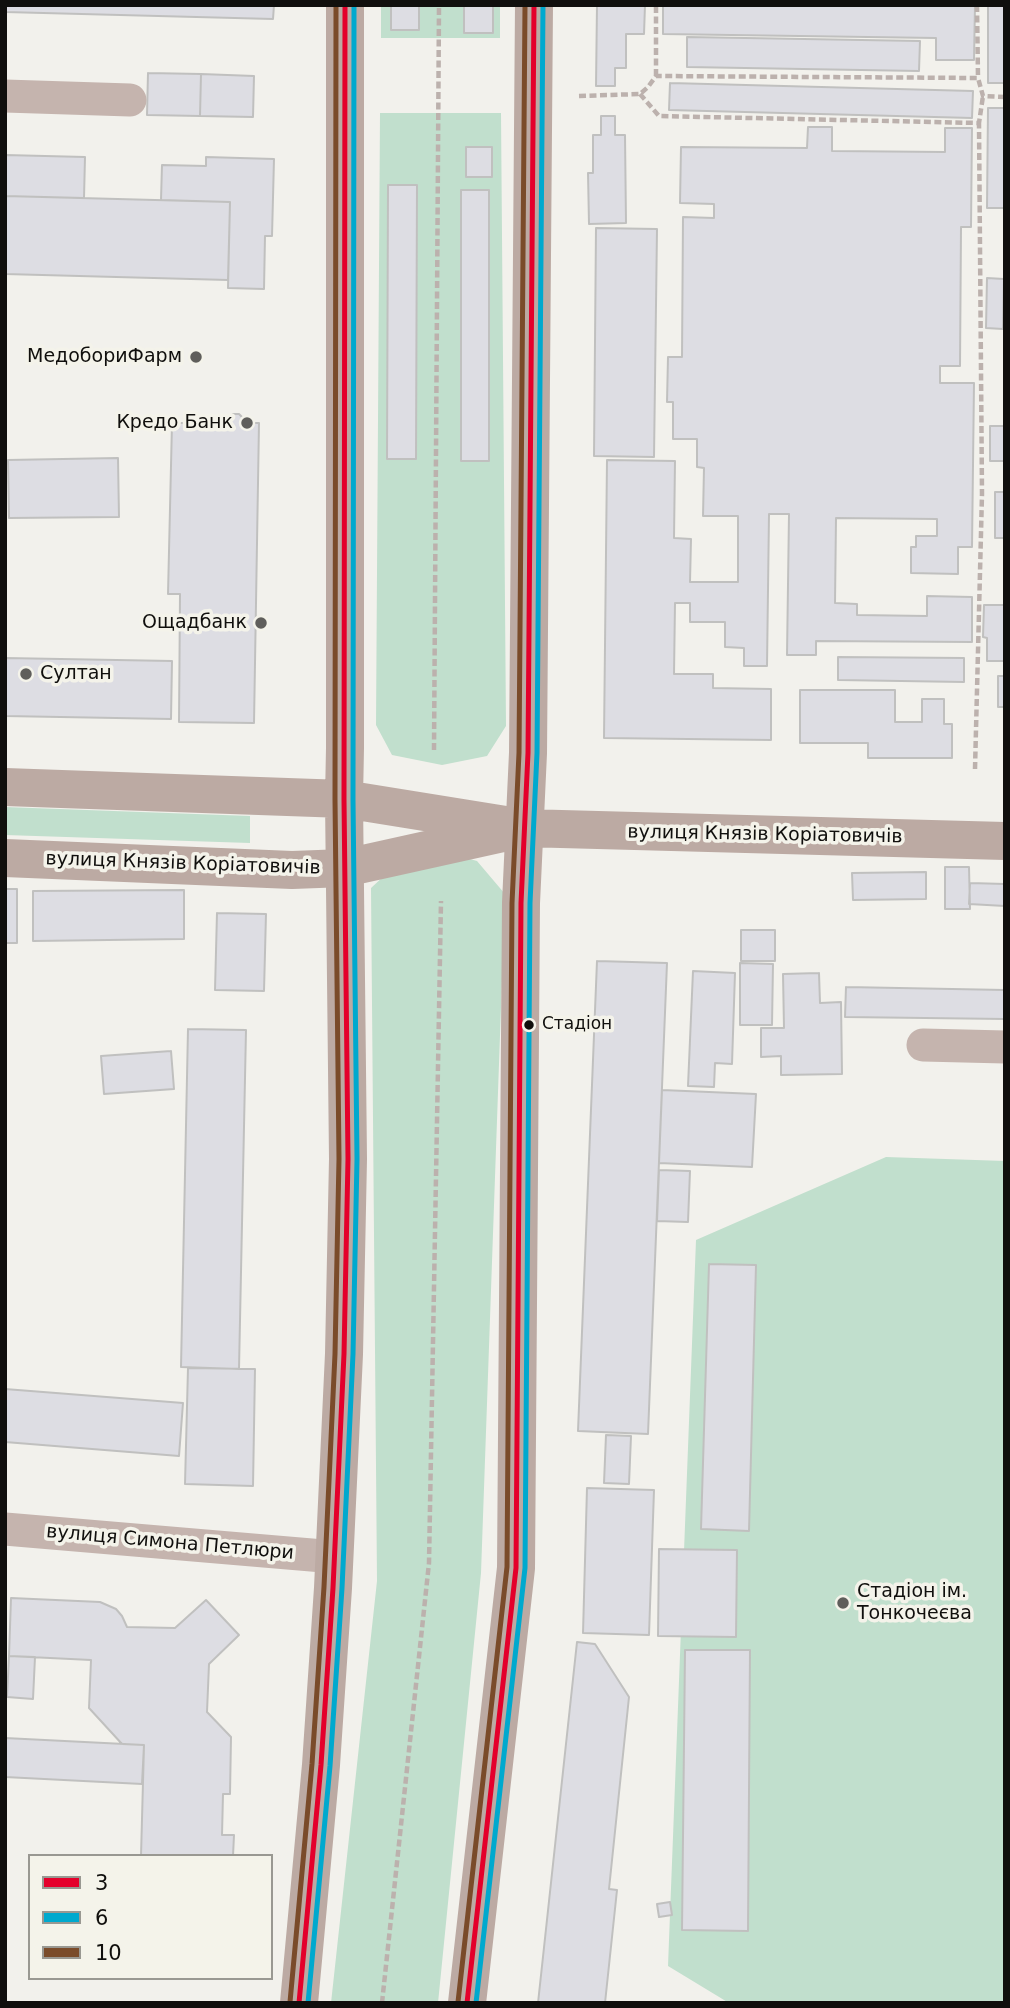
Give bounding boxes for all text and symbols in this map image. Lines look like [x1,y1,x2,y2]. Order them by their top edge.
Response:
place label: МедобориФарм [27,346,182,368]
marker: МедобориФарм [188,349,204,365]
place label: Кредо Банк [116,412,233,434]
marker: Кредо Банк [239,415,255,431]
place label: Ощадбанк [142,612,247,634]
marker: Ощадбанк [253,615,269,631]
place label: Султан [40,663,112,685]
marker: Султан [18,666,34,682]
street label: вулиця Князів Коріатовичів [627,821,903,849]
street label: вулиця Князів Коріатовичів [45,848,321,880]
place label: Стадіон [542,1015,612,1035]
marker: Стадіон [522,1018,536,1032]
street label: вулиця Симона Петлюри [45,1521,295,1565]
place label: Стадіон ім. Тонкочеєва [857,1581,972,1625]
marker: Стадіон ім. Тонкочеєва [835,1595,851,1611]
legend [28,1854,273,1980]
text: 3 [95,1871,108,1895]
text: 6 [95,1906,108,1930]
text: 10 [95,1941,122,1965]

